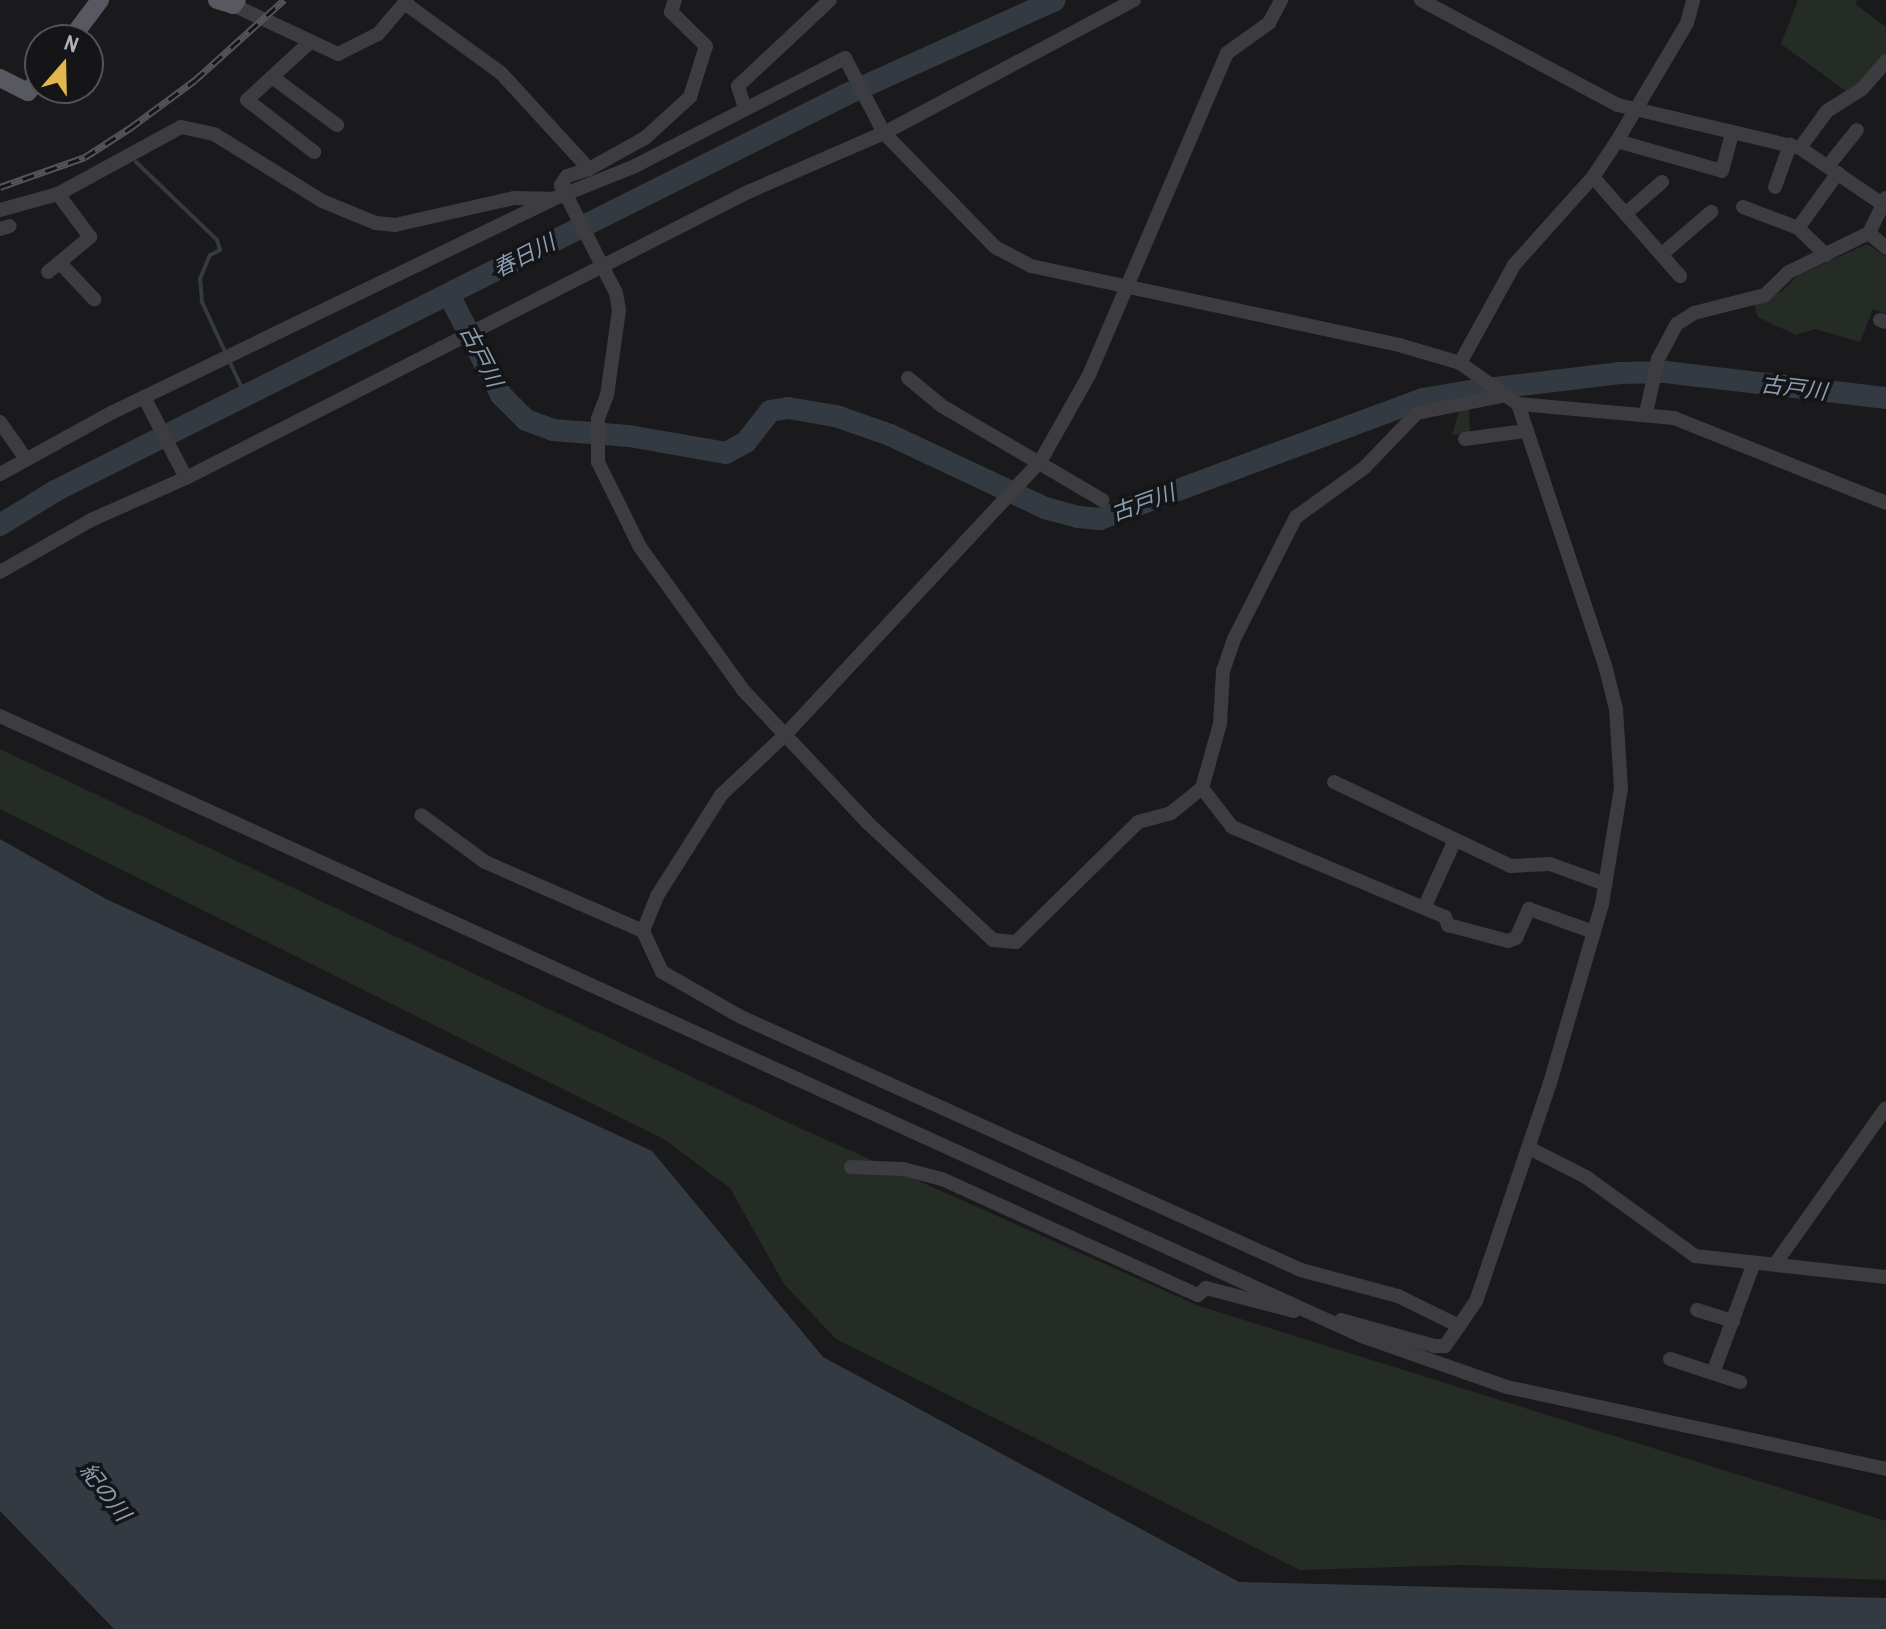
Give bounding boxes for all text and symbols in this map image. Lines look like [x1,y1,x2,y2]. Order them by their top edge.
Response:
north arrow [24,24,104,104]
text: N [60,27,83,60]
water label: 春日川 [489,229,559,283]
water label: 古戸川 [454,321,508,391]
water label: 古戸川 [1760,371,1828,405]
water label: 古戸川 [1107,479,1179,527]
water label: 紀の川 [74,1458,136,1526]

